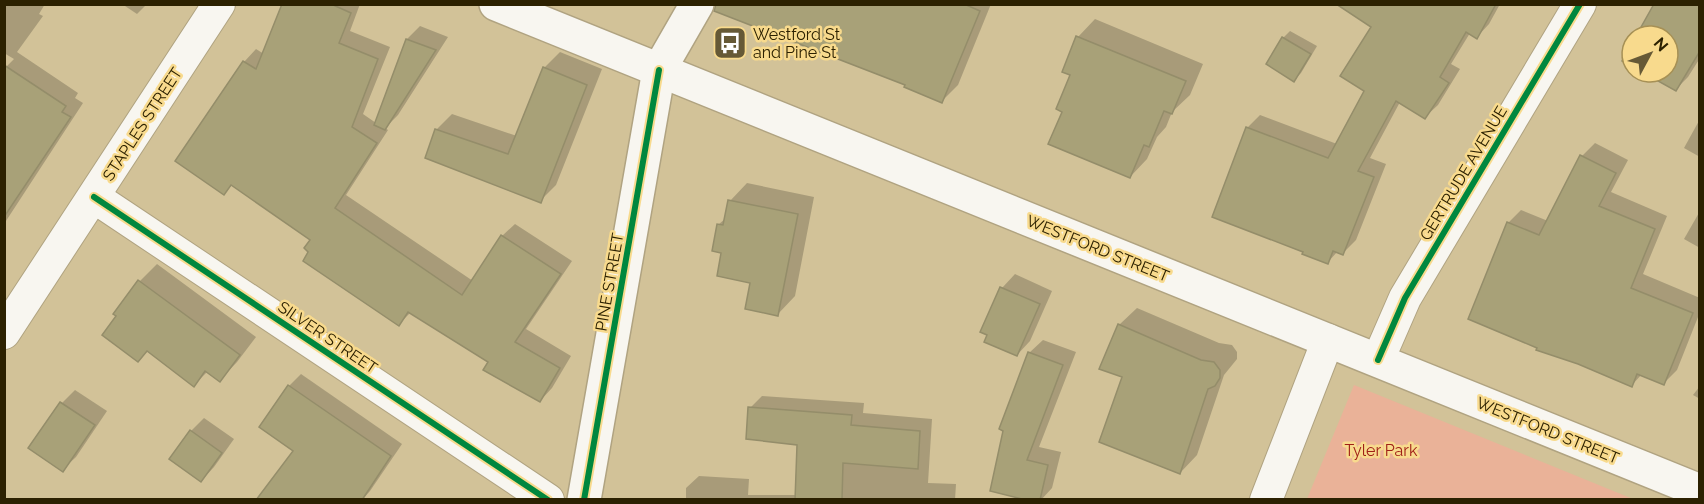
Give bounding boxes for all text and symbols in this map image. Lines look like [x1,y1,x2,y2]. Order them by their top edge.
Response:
north arrow [1620,24,1680,84]
bus stop icon: Westford St and Pine St [712,25,748,61]
place label: Westford St and Pine St [753,25,841,62]
text: N [1650,34,1672,55]
street label: STAPLES STREET [99,64,186,184]
street label: GERTRUDE AVENUE [1416,102,1511,244]
street label: WESTFORD STREET [1024,211,1172,286]
street label: PINE STREET [592,231,628,333]
street label: SILVER STREET [274,297,381,378]
street label: WESTFORD STREET [1474,393,1622,468]
park label: Tyler Park [1345,441,1418,460]

